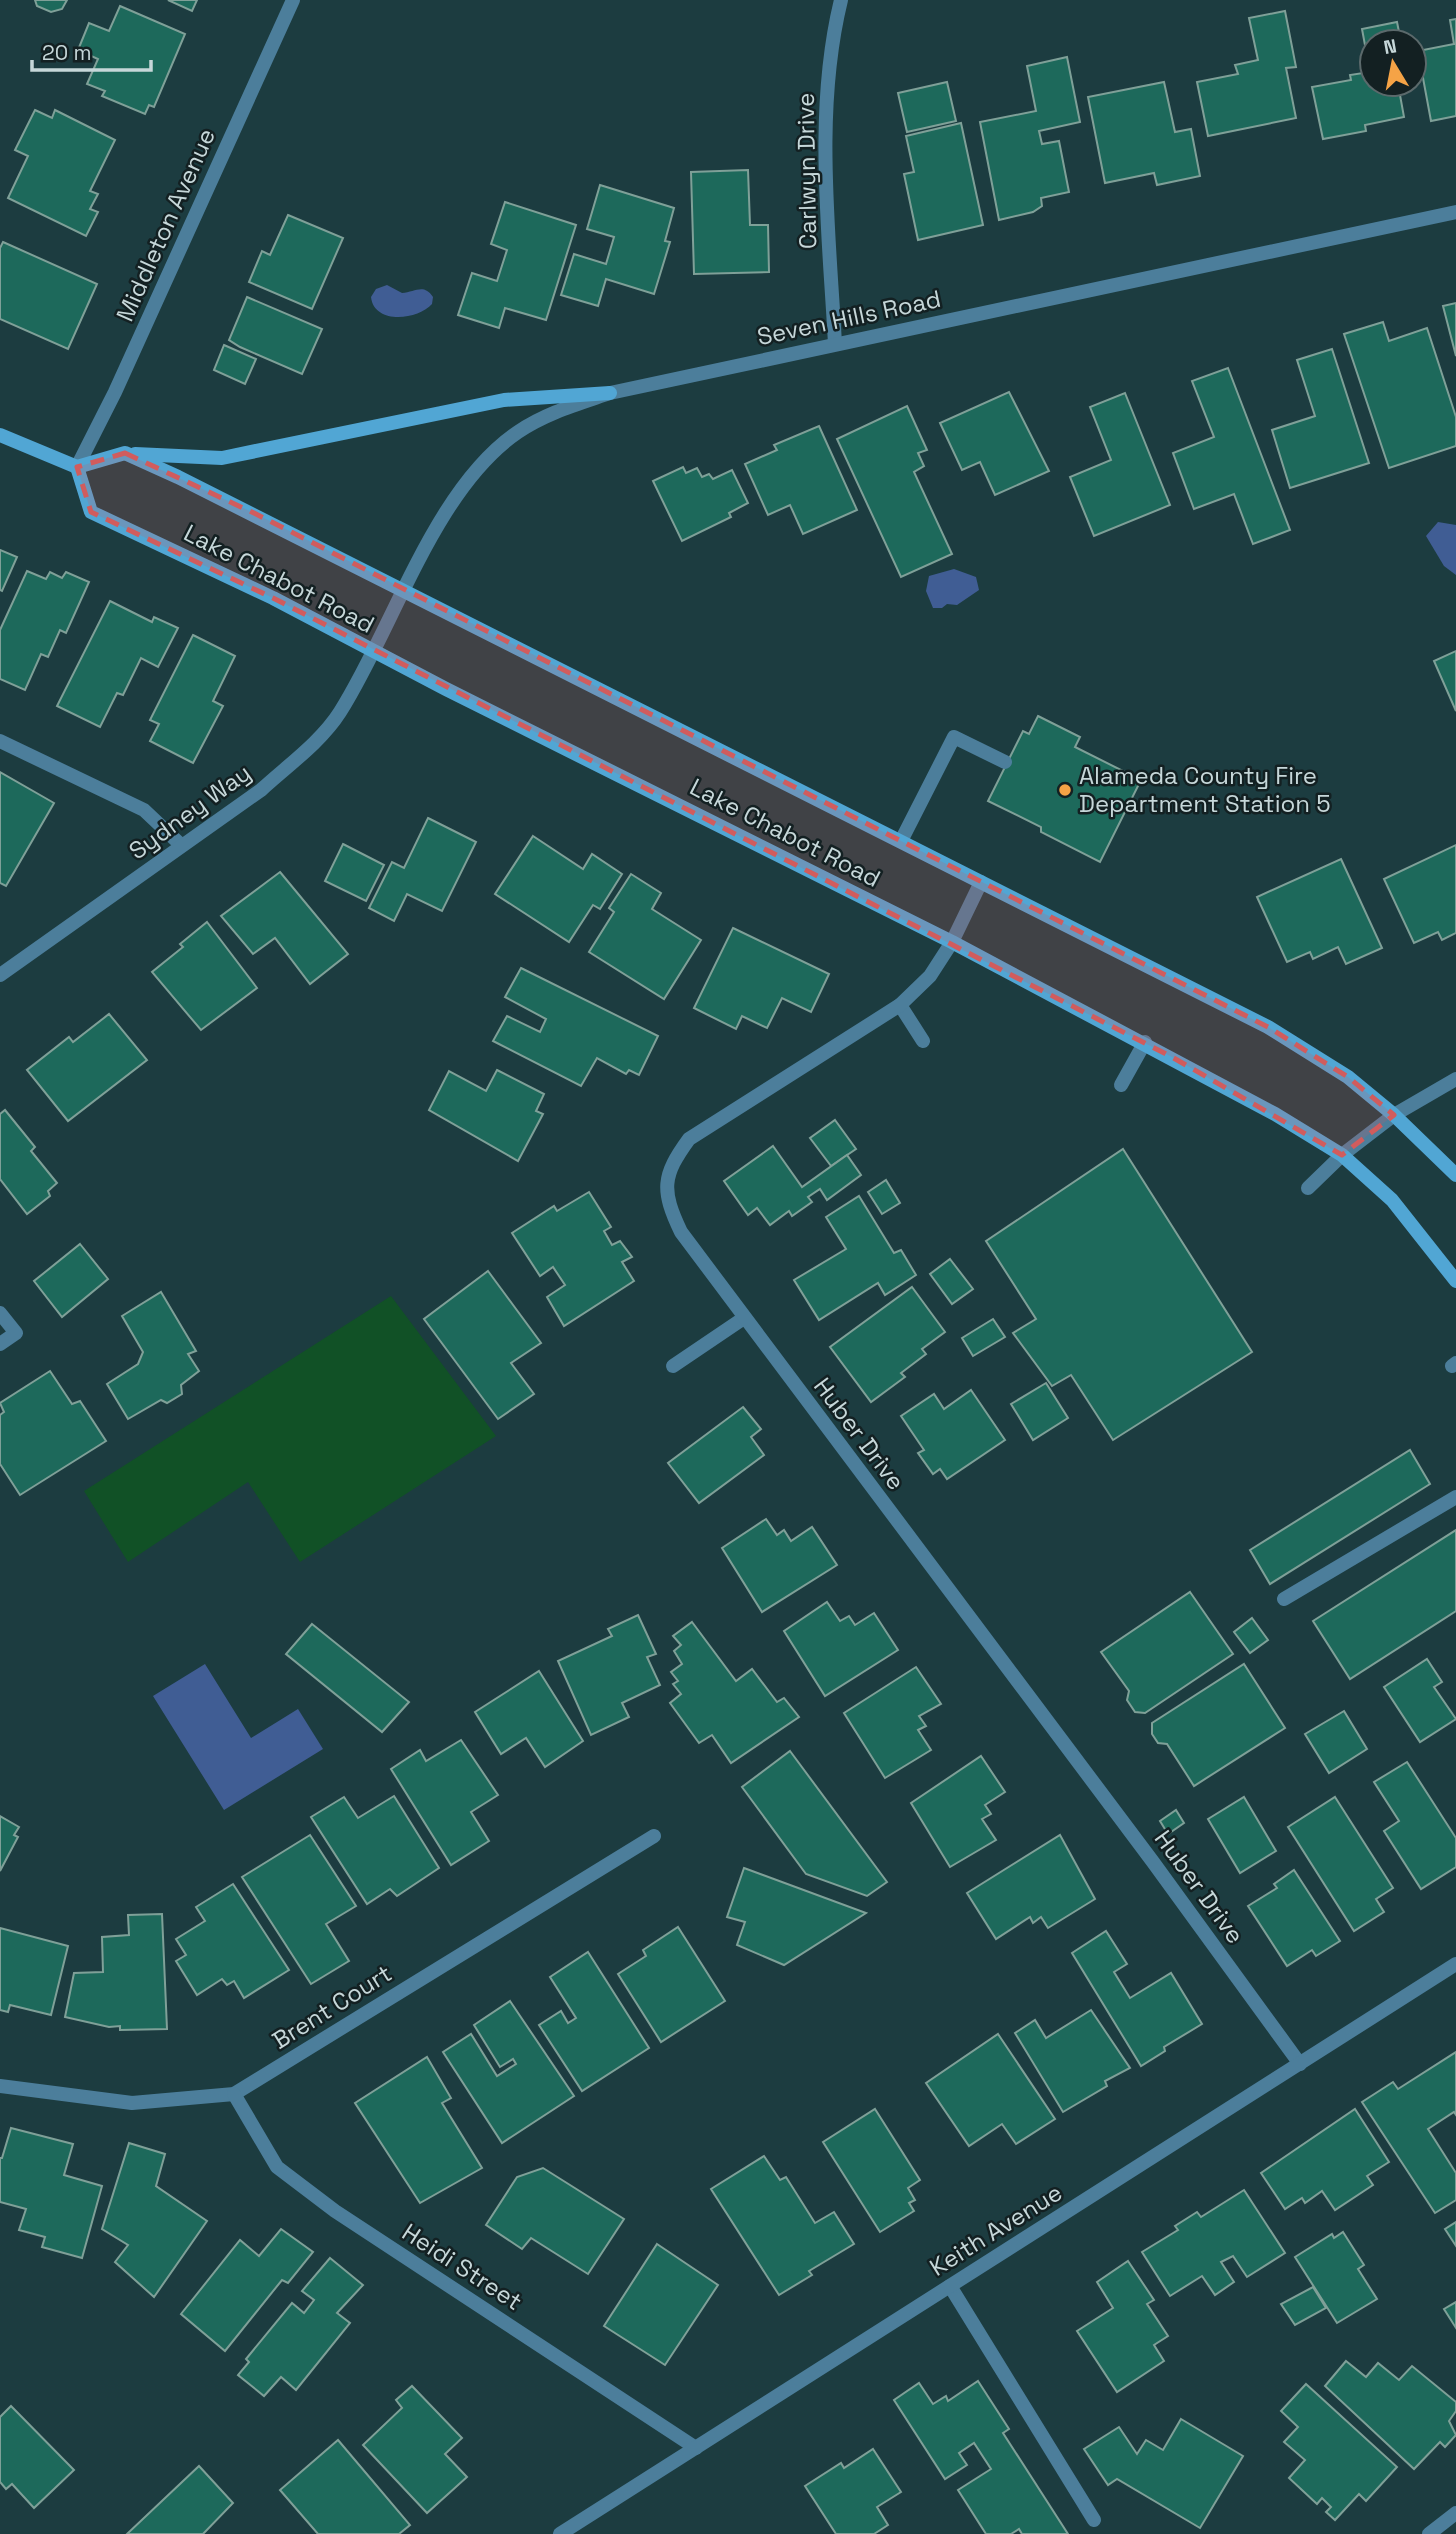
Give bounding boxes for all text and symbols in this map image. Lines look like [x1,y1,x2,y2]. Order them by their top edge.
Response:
scale bar [32,28,150,72]
north arrow [1358,28,1428,98]
text: N [1382,33,1399,60]
text: 20 m [42,39,92,66]
street label: Carlwyn Drive [790,93,823,249]
street label: Middleton Avenue [109,124,222,326]
street label: Seven Hills Road [754,283,944,352]
street label: Lake Chabot Road [179,517,380,640]
street label: Sydney Way [123,757,257,866]
place label: Alameda County Fire Department Station 5 [1079,760,1331,819]
street label: Lake Chabot Road [685,771,886,894]
marker: Alameda County Fire Department Station 5 [1057,782,1073,798]
street label: Huber Drive [807,1371,912,1496]
street label: Huber Drive [1148,1824,1251,1950]
street label: Brent Court [266,1958,397,2056]
street label: Keith Avenue [924,2177,1068,2283]
street label: Heidi Street [397,2216,528,2317]

